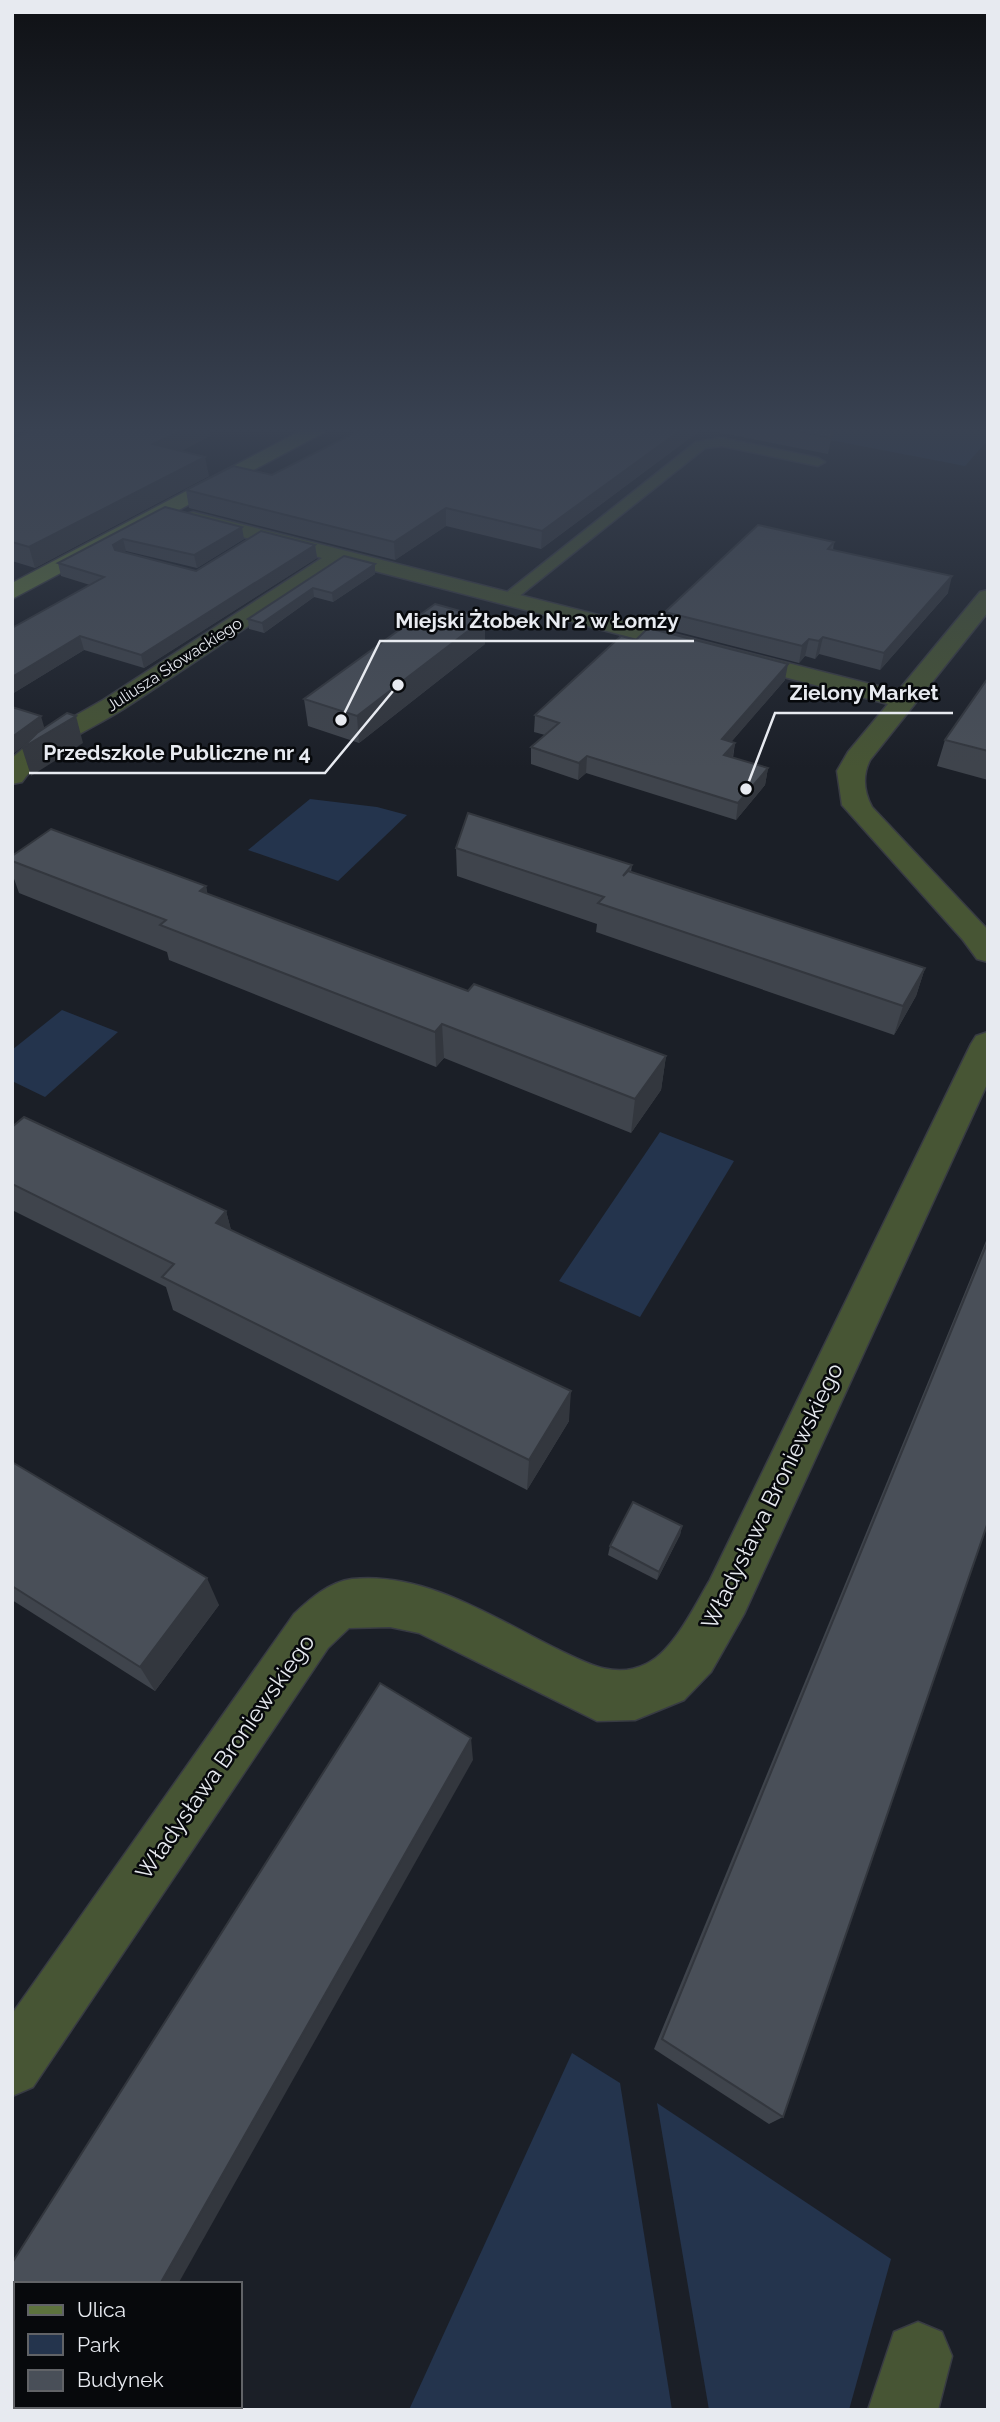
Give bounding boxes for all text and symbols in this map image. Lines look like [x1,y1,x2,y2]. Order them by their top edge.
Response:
callout: Miejski Żłobek Nr 2 w Łomży [380,599,694,641]
text: Miejski Żłobek Nr 2 w Łomży [395,608,679,633]
street label: Juliusza Słowackiego [103,614,246,715]
callout: Zielony Market [775,671,953,713]
text: Zielony Market [790,680,938,705]
callout: Przedszkole Publiczne nr 4 [29,731,325,773]
text: Przedszkole Publiczne nr 4 [43,740,311,765]
street label: Władysława Broniewskiego [695,1358,848,1633]
street label: Władysława Broniewskiego [130,1629,320,1884]
legend [14,2282,242,2408]
text: Ulica [77,2297,126,2322]
text: Park [77,2332,120,2357]
text: Budynek [77,2367,164,2392]

